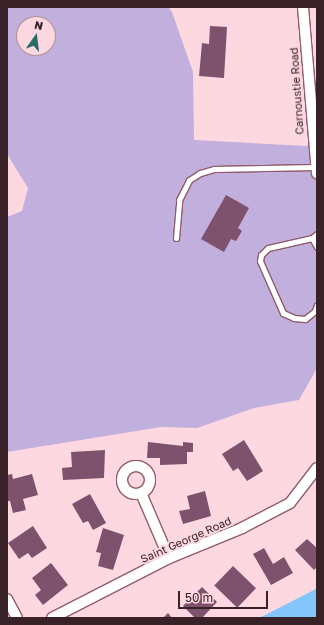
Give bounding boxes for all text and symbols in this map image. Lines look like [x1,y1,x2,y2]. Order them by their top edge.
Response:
north arrow [16,16,56,56]
text: N [33,18,44,32]
street label: Carnoustie Road [287,47,307,135]
street label: Saint George Road [139,514,233,566]
scale bar [180,583,270,609]
text: 50 m [185,590,213,605]

